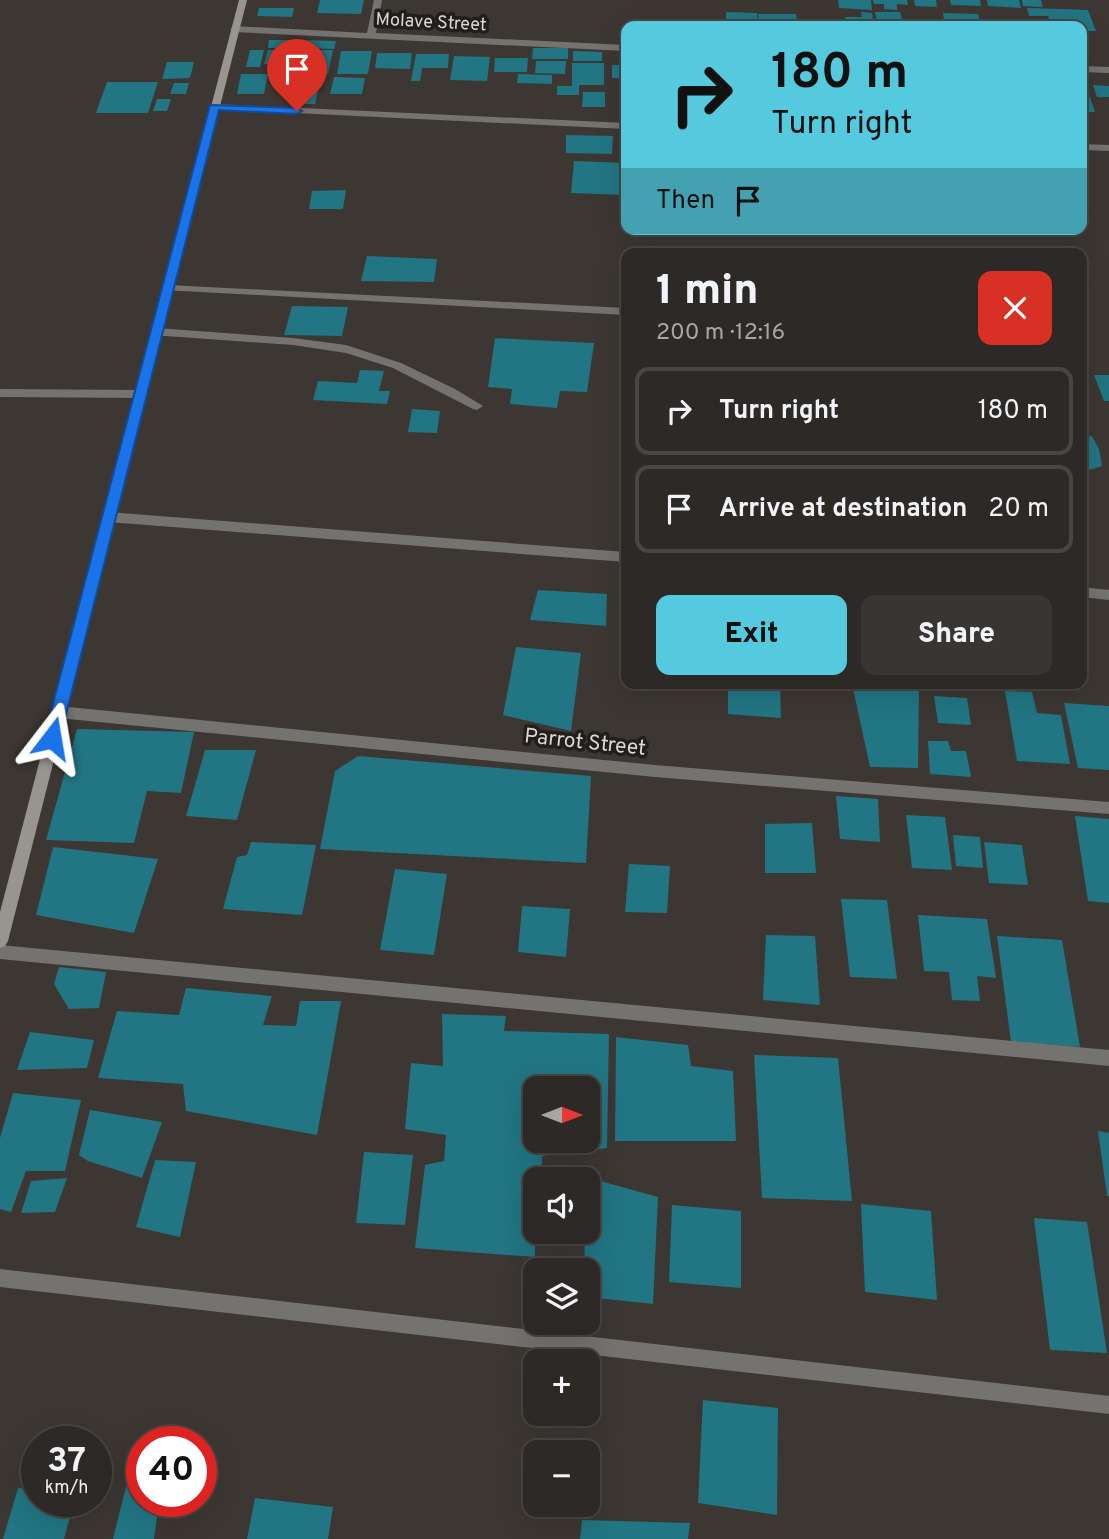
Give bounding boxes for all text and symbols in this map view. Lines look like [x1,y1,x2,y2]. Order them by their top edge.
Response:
street label: Molave Street [375,9,487,37]
pin [267,39,327,111]
text: 180 m [771,44,908,106]
icon: right [656,49,747,140]
icon: arrive [278,50,316,88]
text: Turn right [771,105,913,145]
icon: arrive [729,182,767,220]
text: Then [656,185,715,218]
text: 1 min [656,266,759,319]
button: close [978,271,1052,345]
text: 200 m · 12:16 [656,319,785,348]
icon: right [660,392,698,430]
text: Turn right [719,395,839,428]
text: 180 m [978,395,1048,428]
icon: arrive [660,490,698,528]
text: Arrive at destination [719,493,967,526]
text: 20 m [988,493,1049,526]
button: Exit [656,595,847,675]
button: Share [861,595,1052,675]
position arrow [15,701,89,775]
street label: Parrot Street [523,723,647,763]
north arrow [523,1076,600,1153]
map controls [523,1076,600,1517]
button: sound [523,1167,600,1244]
button: layers [523,1258,600,1335]
button: + [523,1349,600,1426]
speed limit sign: 40 [126,1426,217,1517]
text: 37 [47,1440,86,1484]
button: − [523,1440,600,1517]
text: km/h [45,1477,88,1500]

